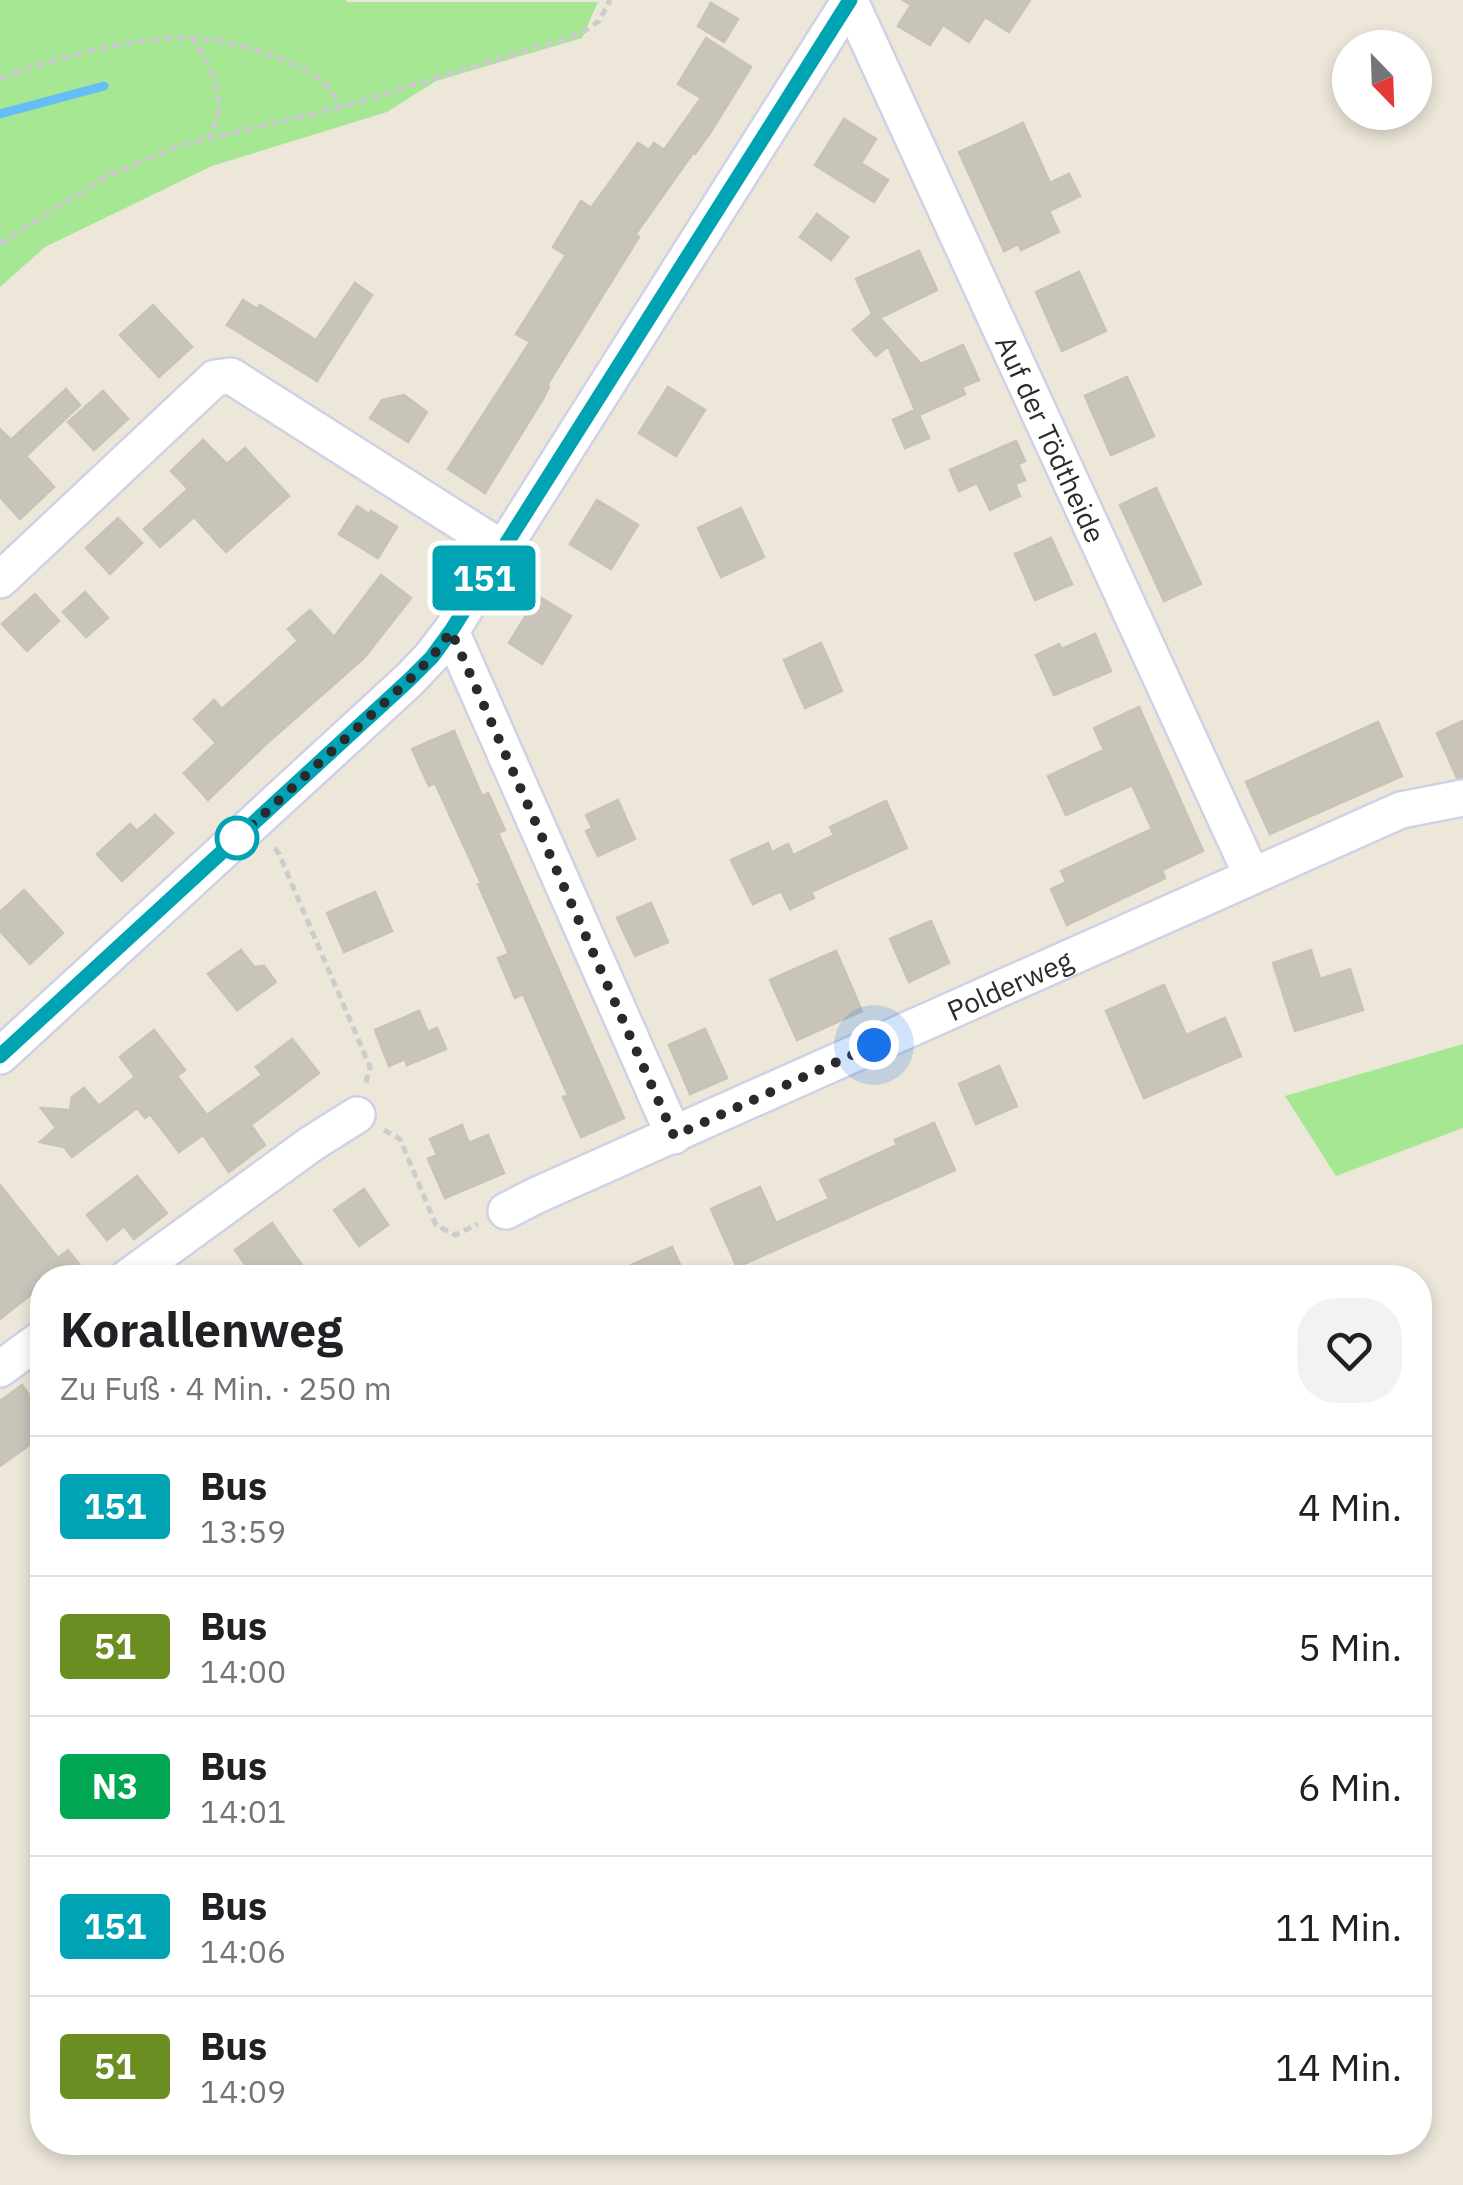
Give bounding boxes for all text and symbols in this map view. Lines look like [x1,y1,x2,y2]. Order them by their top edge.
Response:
north arrow [1332,30,1432,130]
map controls [1332,30,1432,130]
street label: Auf der Tödtheide [988,330,1115,548]
line badge: 151 [426,546,542,610]
text: 151 [452,555,516,601]
unlabelled marker [216,817,258,859]
street label: Polderweg [941,940,1078,1029]
your location [849,1020,899,1070]
text: Korallenweg [60,1298,343,1360]
button: heart [1297,1298,1402,1403]
text: Zu Fuß · 4 Min. · 250 m [60,1367,392,1409]
text: Bus [200,1461,267,1510]
text: 4 Min. [1298,1482,1402,1531]
text: 151 [83,1483,147,1529]
text: 13:59 [200,1510,286,1552]
text: Bus [200,1601,267,1650]
text: 5 Min. [1298,1622,1402,1671]
text: 51 [94,1623,136,1669]
text: 14:00 [200,1650,286,1692]
text: Bus [200,1741,267,1790]
text: 6 Min. [1298,1762,1402,1811]
text: N3 [92,1763,138,1809]
text: 14:01 [200,1790,286,1832]
text: Bus [200,1881,267,1930]
text: 11 Min. [1275,1902,1402,1951]
text: 151 [83,1903,147,1949]
text: 14:06 [200,1930,286,1972]
text: Bus [200,2021,267,2070]
text: 14 Min. [1275,2042,1402,2091]
text: 51 [94,2043,136,2089]
text: 14:09 [200,2070,286,2112]

